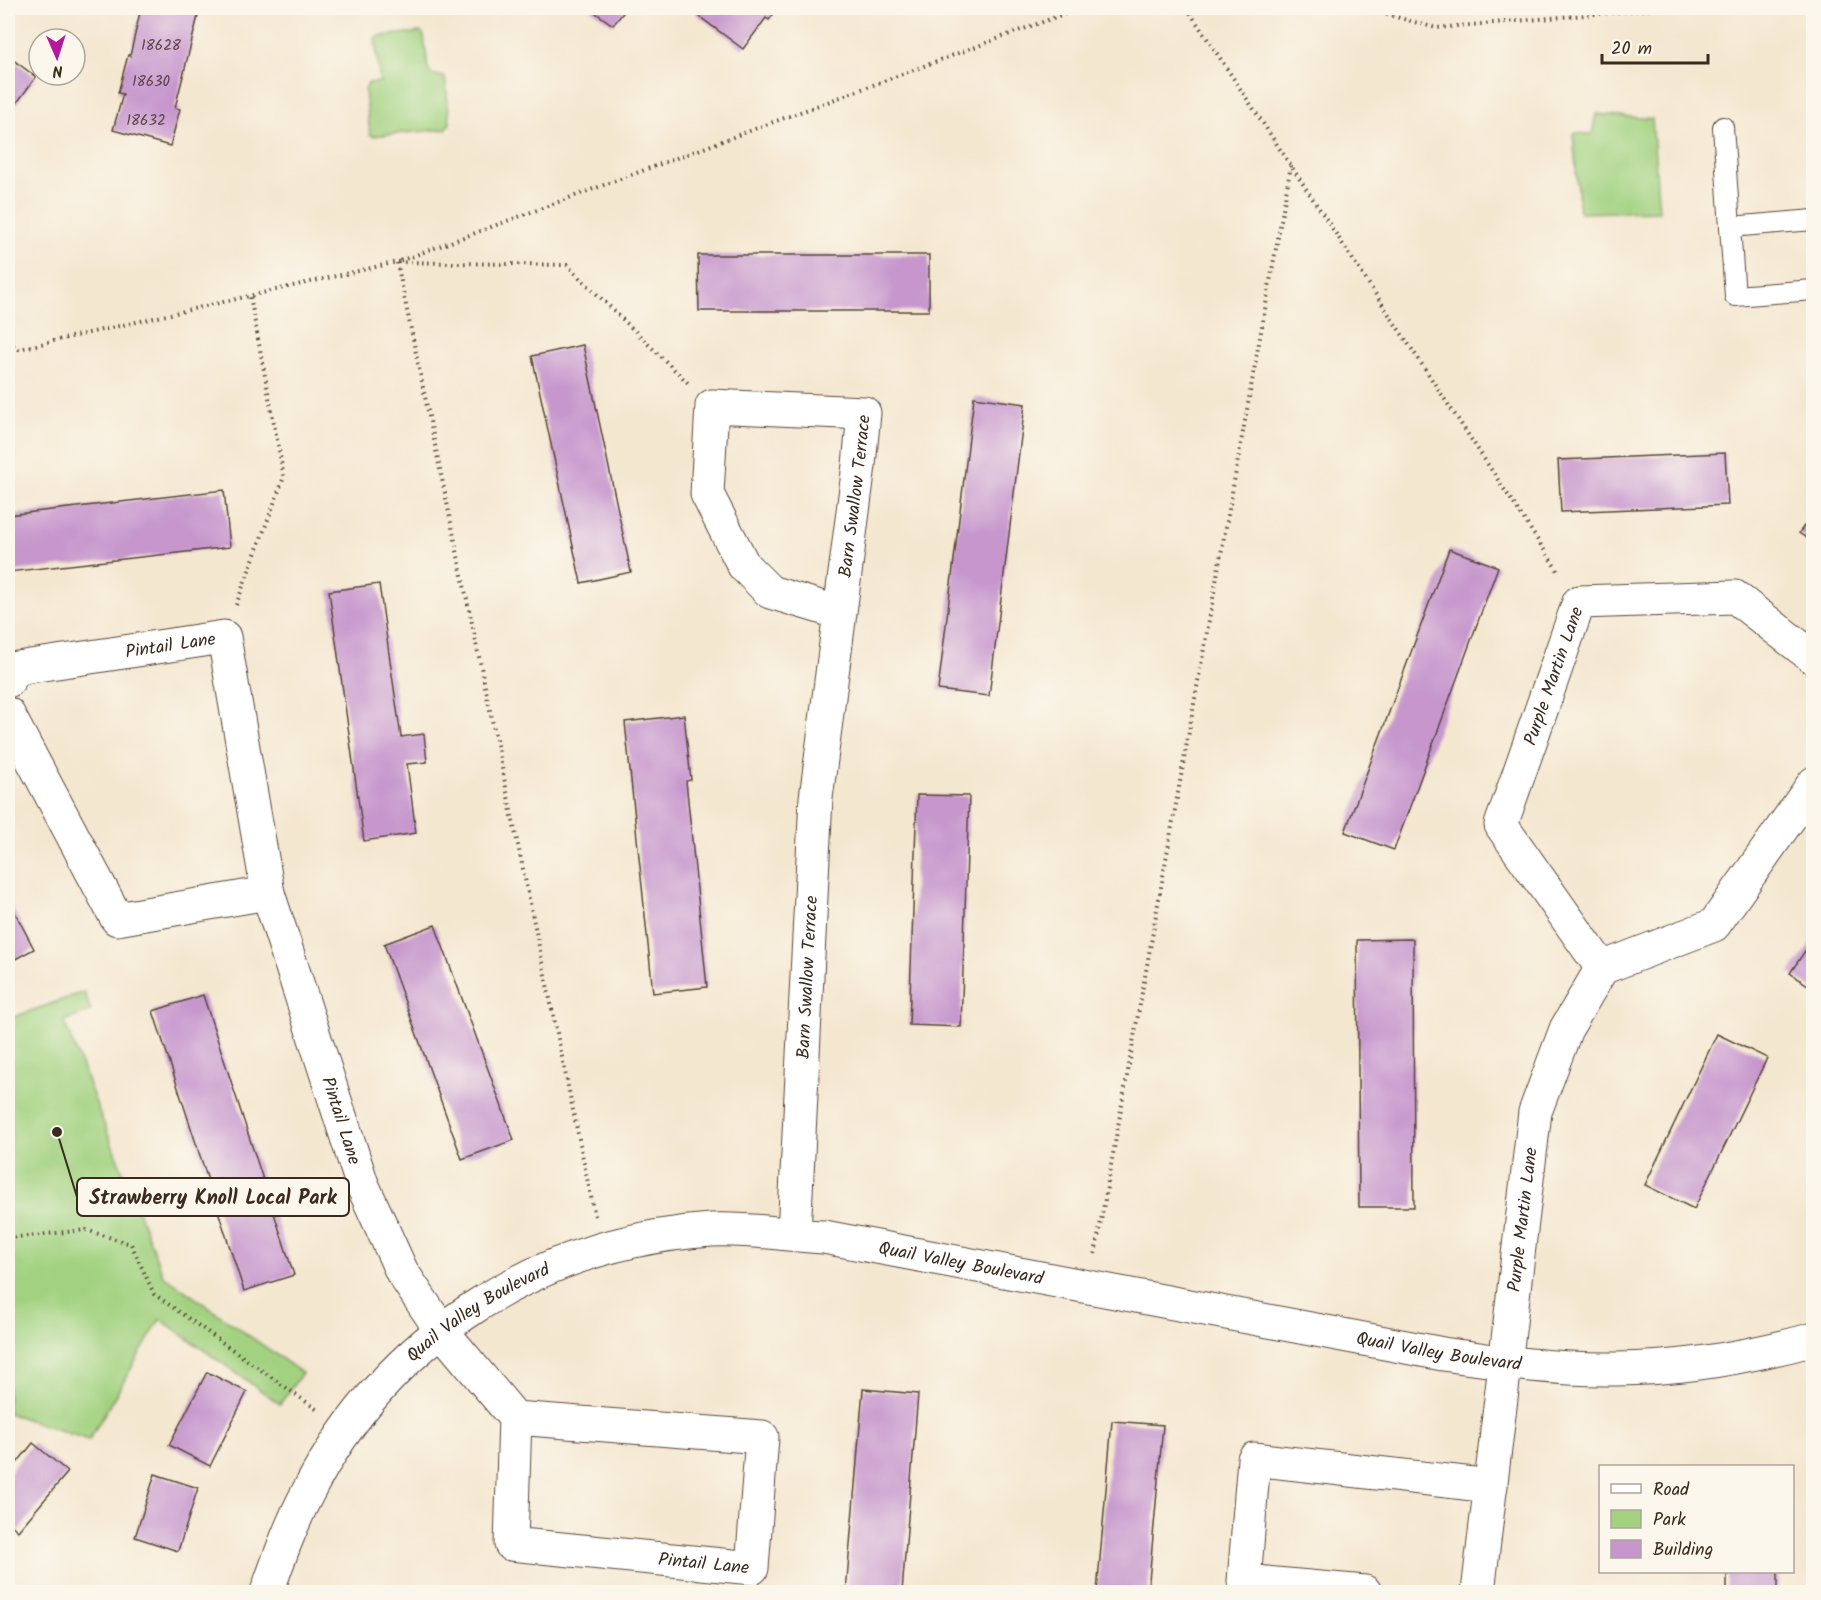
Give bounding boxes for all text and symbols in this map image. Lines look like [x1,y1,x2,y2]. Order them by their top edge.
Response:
north arrow [27,27,87,87]
scale bar [1602,27,1708,65]
house number: 18628 [141,34,182,58]
text: 20 m [1611,35,1652,64]
text: N [52,58,63,83]
house number: 18630 [132,70,171,94]
house number: 18632 [126,109,166,133]
street label: Barn Swallow Terrace [832,414,880,579]
street label: Purple Martin Lane [1517,603,1592,750]
street label: Pintail Lane [124,625,218,668]
street label: Barn Swallow Terrace [790,895,827,1060]
street label: Pintail Lane [312,1073,368,1169]
street label: Purple Martin Lane [1501,1146,1547,1294]
callout: Strawberry Knoll Local Park [77,1178,349,1216]
text: Strawberry Knoll Local Park [89,1183,338,1215]
street label: Quail Valley Boulevard [876,1235,1047,1294]
street label: Quail Valley Boulevard [400,1256,556,1370]
street label: Quail Valley Boulevard [1354,1325,1524,1380]
legend [1599,1465,1794,1573]
text: Road [1653,1476,1690,1505]
text: Park [1653,1506,1686,1535]
text: Building [1653,1536,1713,1565]
street label: Pintail Lane [657,1546,750,1584]

